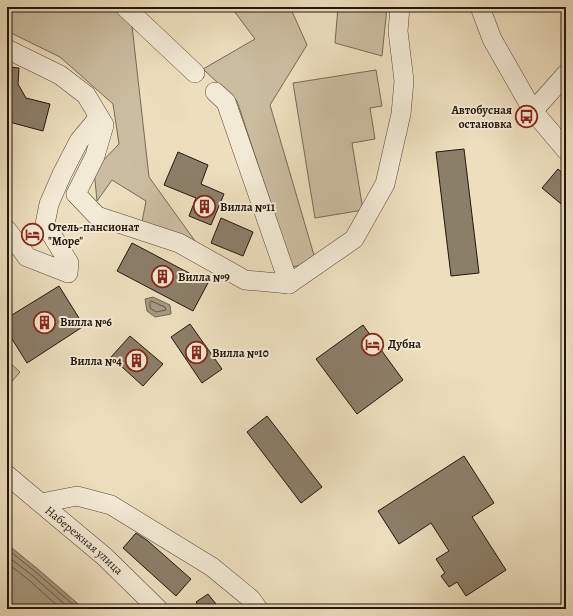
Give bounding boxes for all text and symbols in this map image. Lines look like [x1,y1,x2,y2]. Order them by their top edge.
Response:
place label: Автобусная остановка [451,102,512,132]
bus stop icon: Автобусная остановка [514,104,540,130]
building icon: Вилла №11 [192,194,218,220]
place label: Вилла №11 [220,199,276,215]
place label: Отель-пансионат "Море" [48,219,140,249]
hotel icon: Отель-пансионат "Море" [20,221,46,247]
building icon: Вилла №9 [150,264,176,290]
place label: Вилла №9 [178,269,230,285]
building icon: Вилла №6 [31,309,57,335]
place label: Вилла №6 [60,314,112,330]
hotel icon: Дубна [359,331,385,357]
place label: Дубна [388,336,421,352]
building icon: Вилла №10 [183,340,209,366]
place label: Вилла №10 [212,345,269,361]
building icon: Вилла №4 [124,348,150,374]
place label: Вилла №4 [70,353,122,369]
street label: Набережная улица [42,502,127,579]

